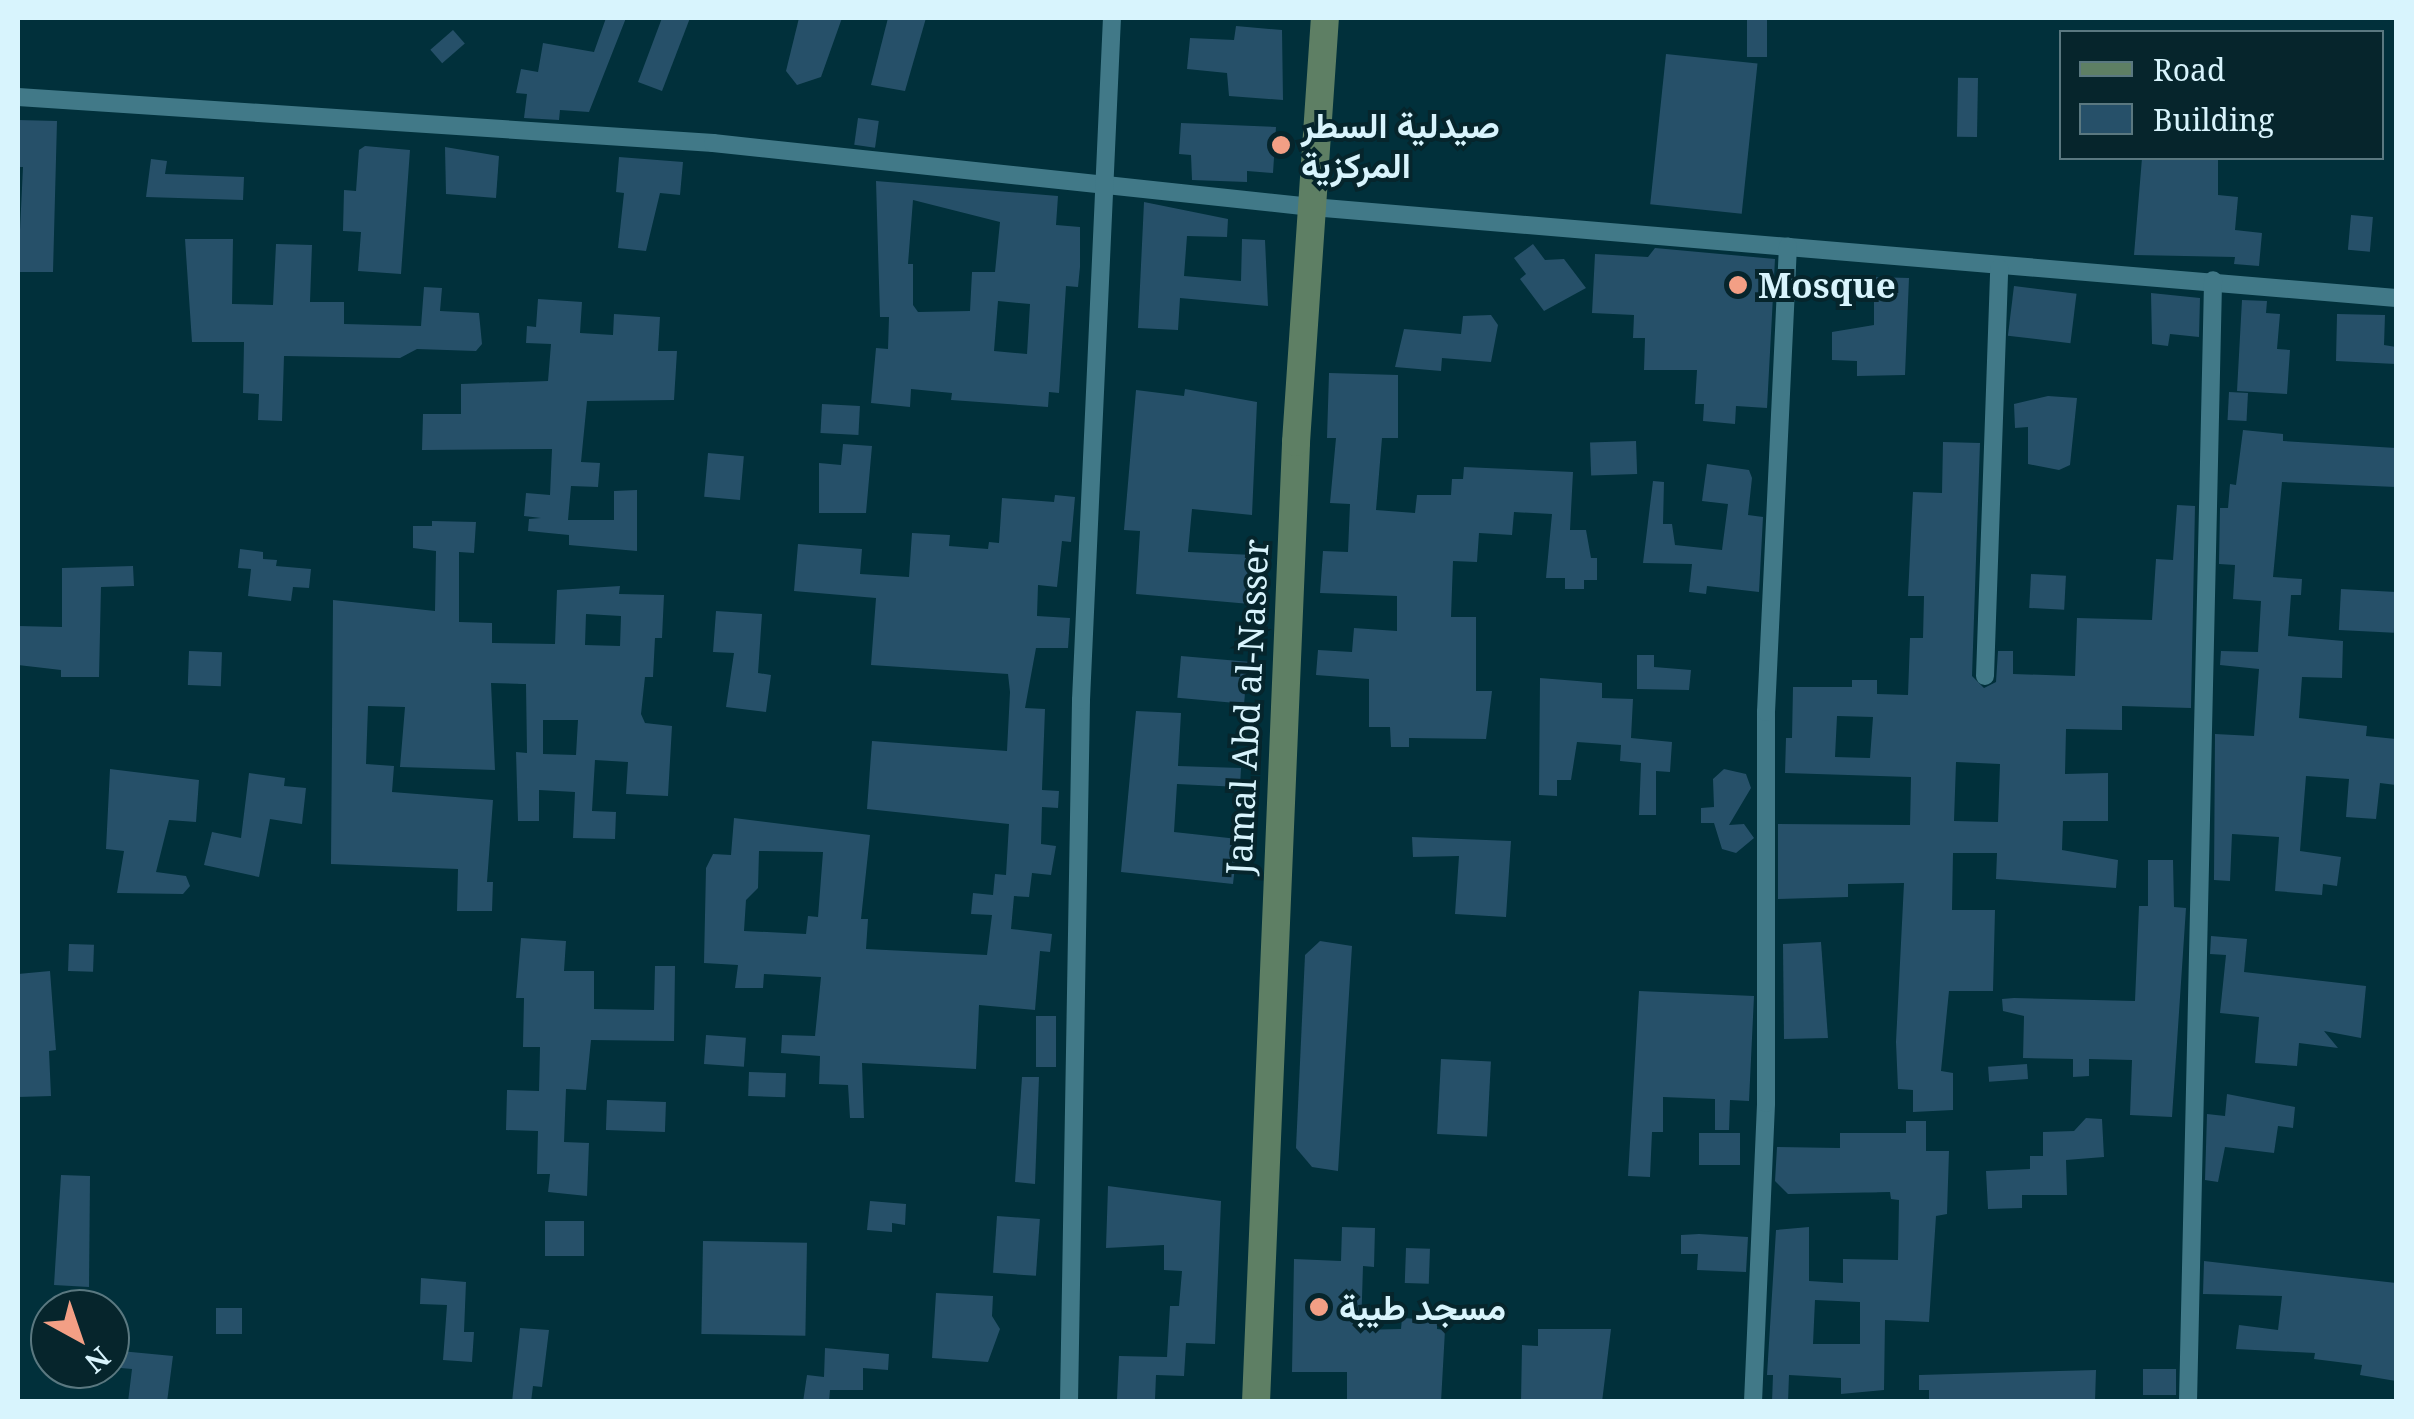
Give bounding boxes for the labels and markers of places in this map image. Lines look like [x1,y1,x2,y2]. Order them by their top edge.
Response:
place label: صيدلية السطر المركزية [1301,104,1500,186]
marker: صيدلية السطر المركزية [1270,134,1292,156]
place label: Mosque [1758,264,1896,306]
marker: Mosque [1727,274,1749,296]
place label: مسجد طيبة [1339,1286,1506,1328]
marker: مسجد طيبة [1308,1296,1330,1318]

